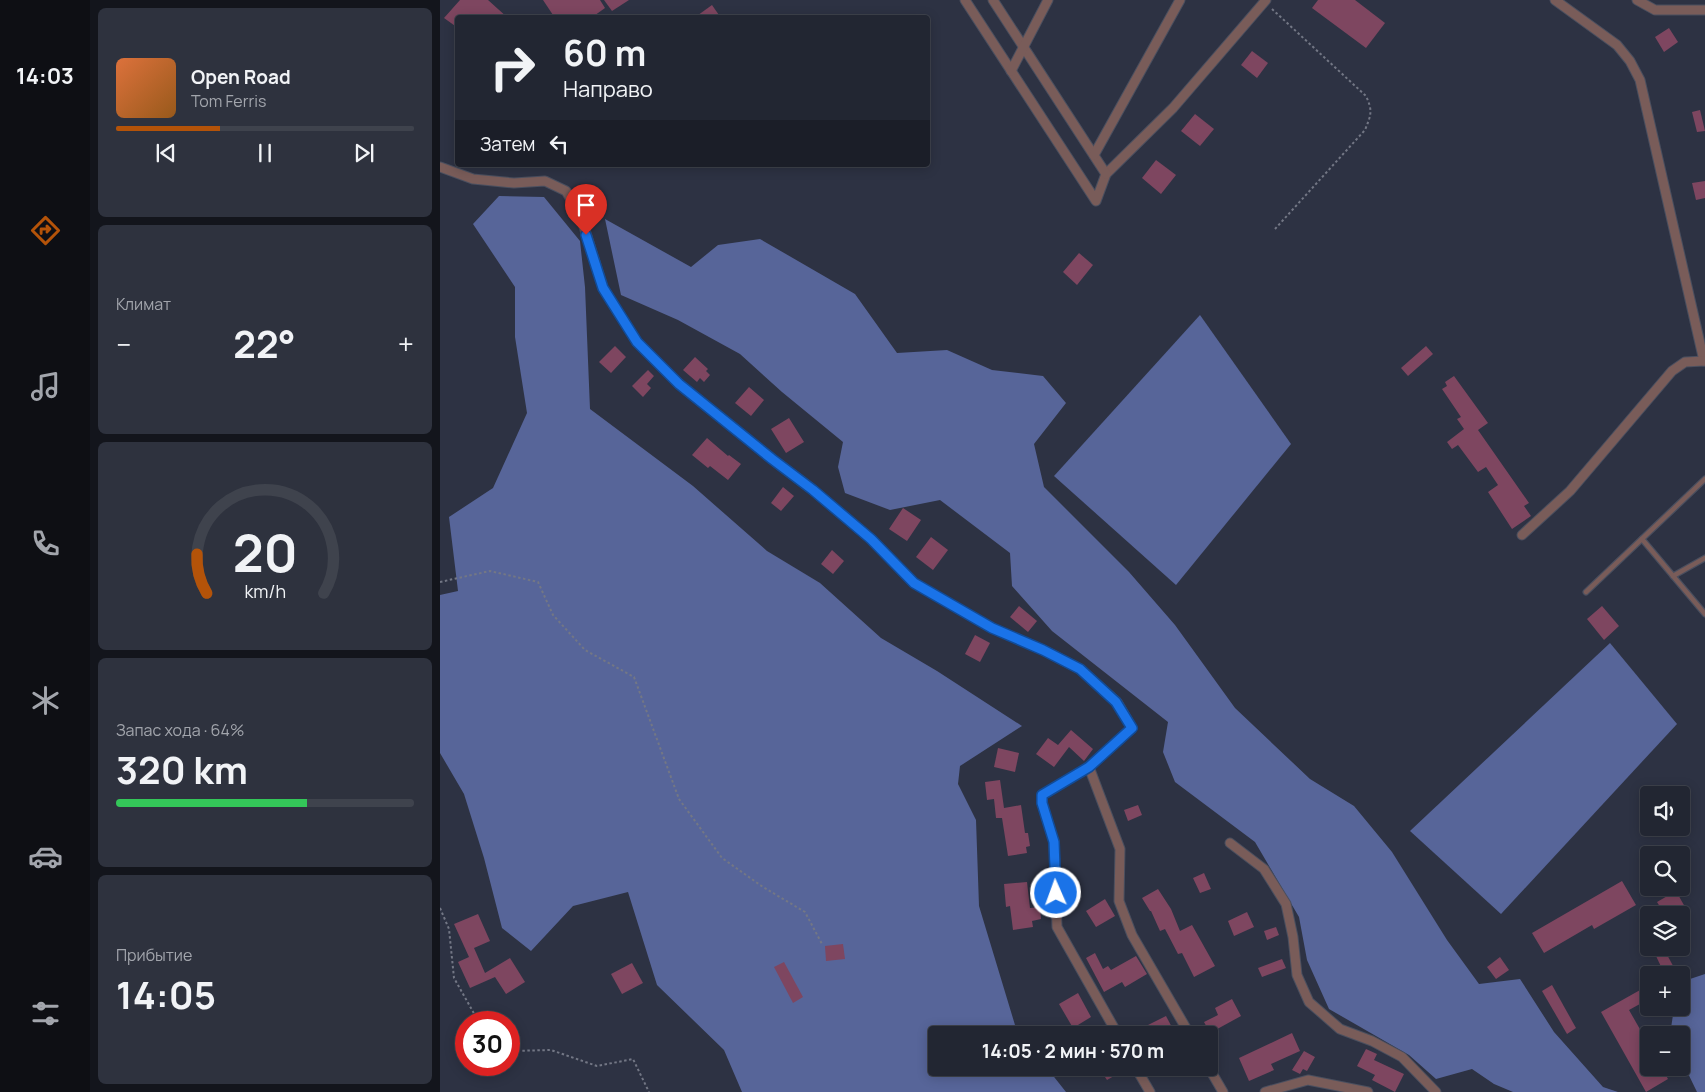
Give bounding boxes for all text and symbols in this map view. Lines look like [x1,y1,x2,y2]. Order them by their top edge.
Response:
text: 60 m [563,29,646,77]
icon: right [480,35,545,100]
text: 14:03 [16,61,74,91]
text: Open Road [191,64,291,90]
text: Направо [563,74,653,104]
text: Tom Ferris [191,90,266,112]
icon: left [545,130,573,158]
text: Затем [480,131,535,157]
icon: previous [152,139,180,167]
icon: pause [251,139,279,167]
icon: next [350,139,378,167]
pin [565,184,607,235]
icon: arrive [572,191,600,219]
icon: directions [28,213,63,248]
text: Климат [116,293,171,315]
text: 22° [233,317,296,369]
text: − [116,325,131,363]
text: + [398,325,414,363]
icon: music [28,369,63,404]
text: 20 [232,517,298,588]
icon: phone [28,526,63,561]
text: km/h [244,579,286,603]
icon: climate [28,683,63,718]
text: Запас хода · 64% [116,719,244,741]
text: 320 km [116,743,248,795]
map controls [1640,786,1690,1076]
button: sound [1640,786,1690,836]
icon: car [28,839,63,874]
button: search [1640,846,1690,896]
position arrow [1029,866,1081,918]
button: layers [1640,906,1690,956]
text: Прибытие [116,944,192,966]
button: + [1640,966,1690,1016]
text: 14:05 [116,968,216,1020]
icon: filters [28,996,63,1031]
speed limit sign: 30 [455,1011,520,1076]
button: − [1640,1026,1690,1076]
text: 14:05 · 2 мин · 570 m [982,1038,1164,1064]

